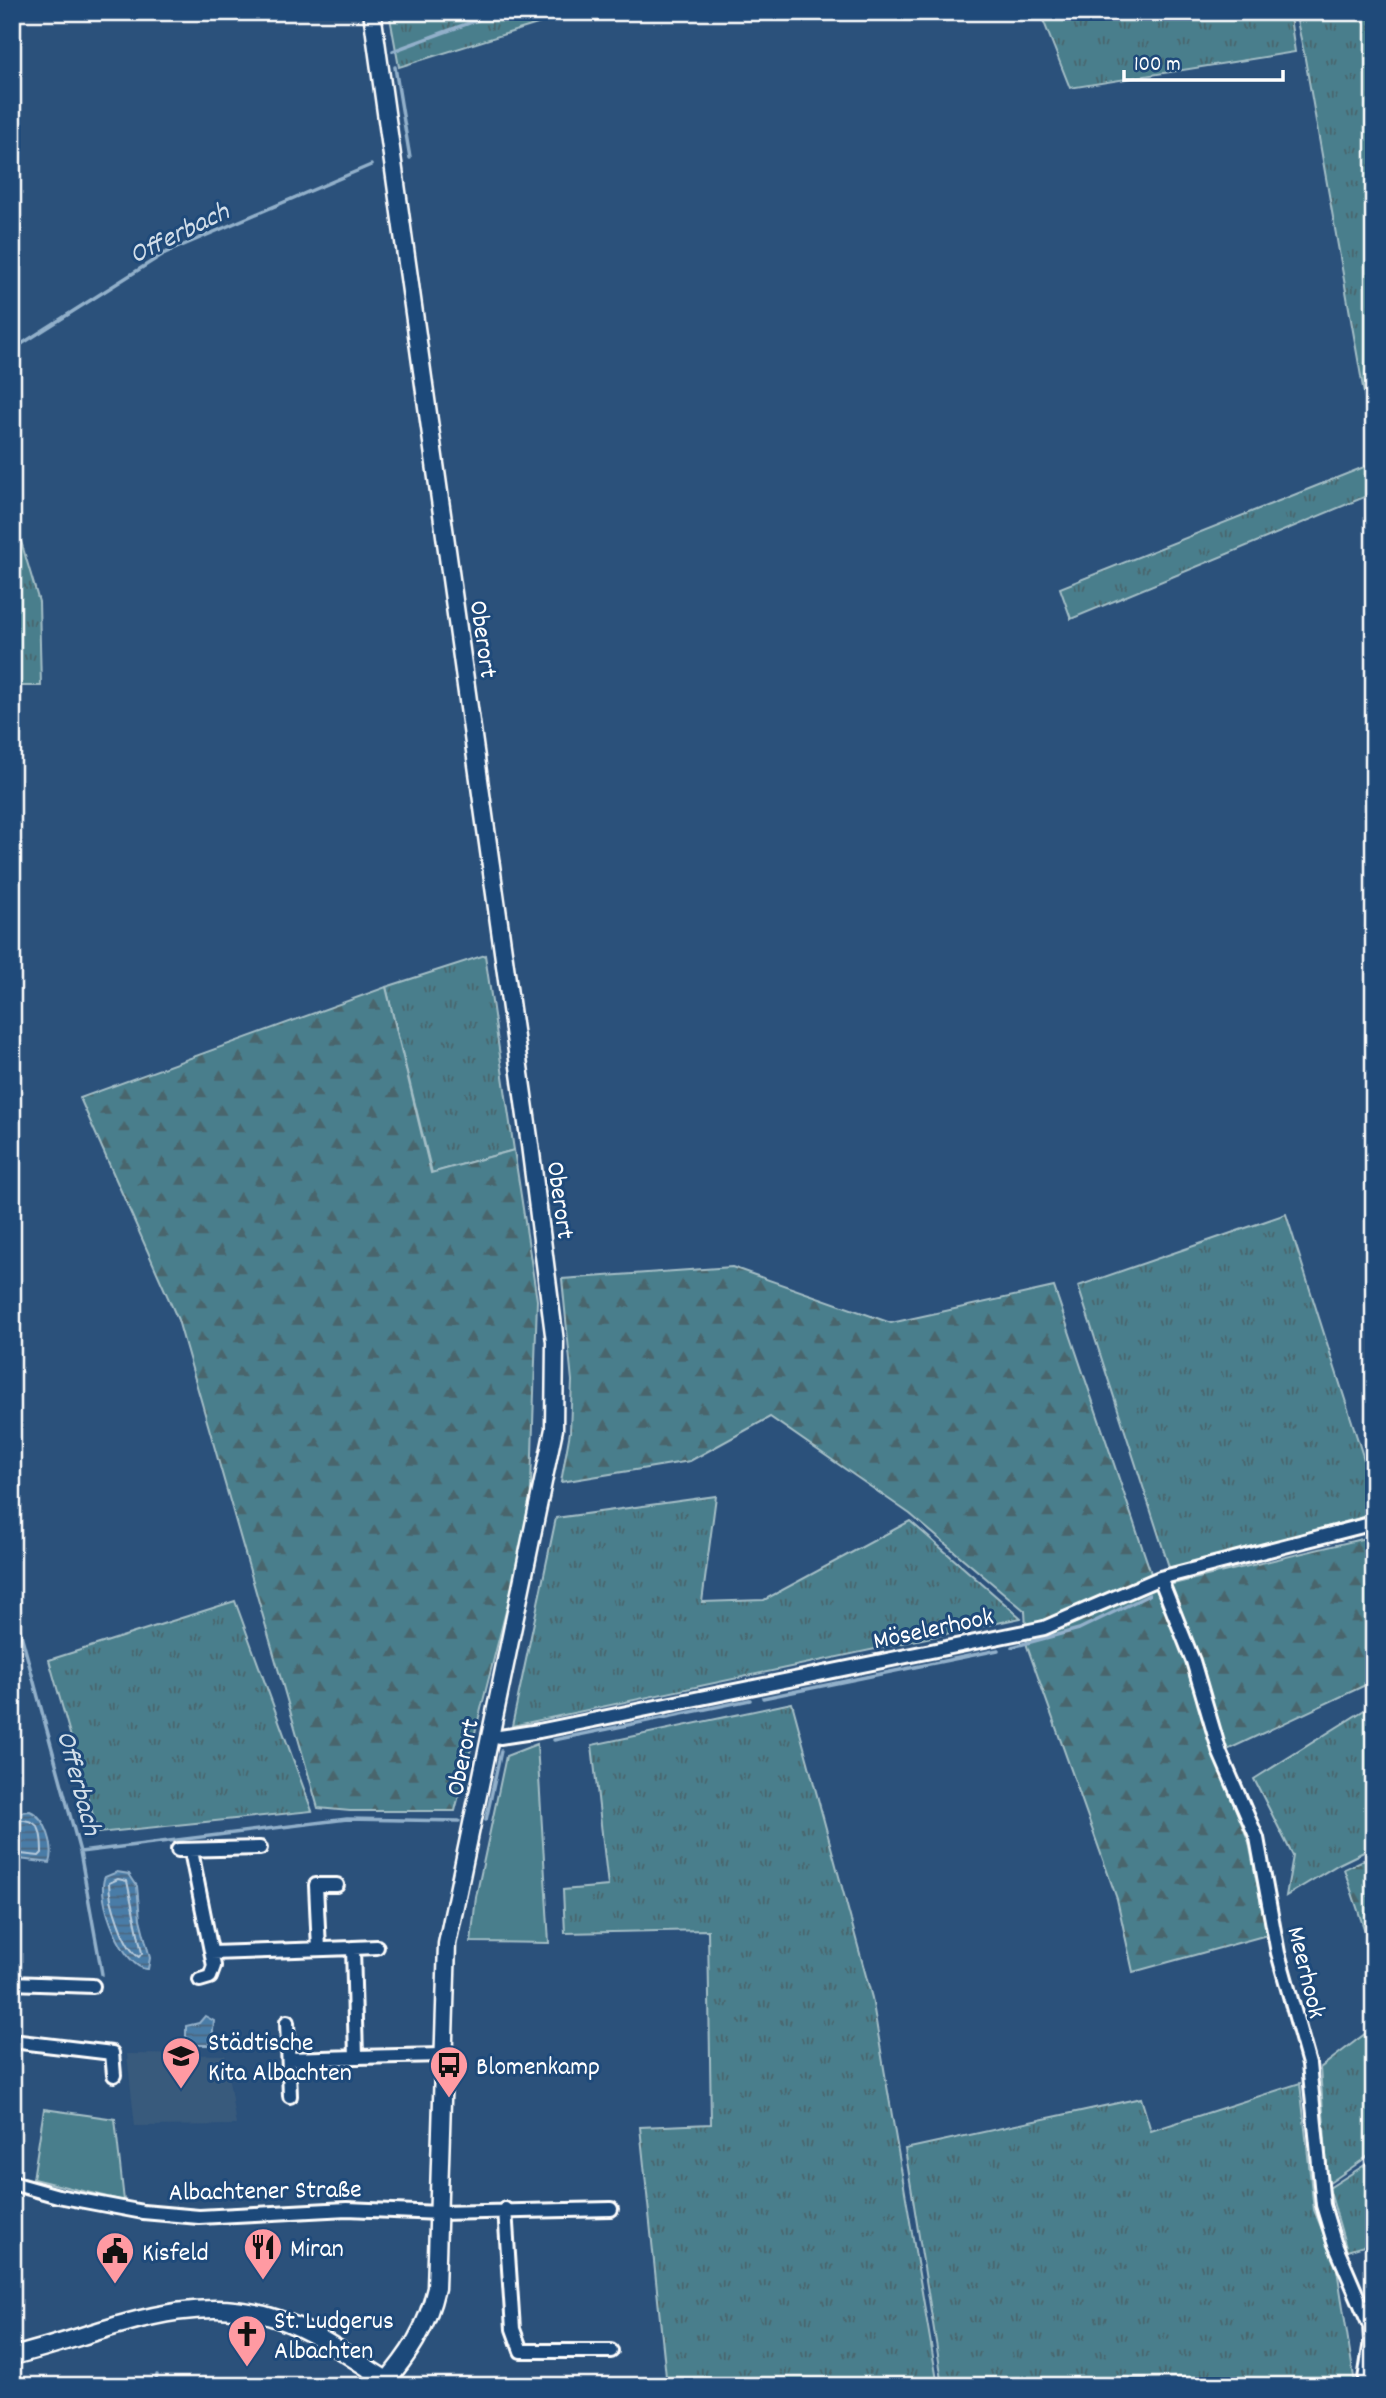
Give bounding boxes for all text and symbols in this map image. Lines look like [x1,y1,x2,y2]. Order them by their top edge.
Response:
scale bar [1124,38,1283,82]
text: 100 m [1134,51,1181,81]
water label: Offerbach [123,194,238,277]
street label: Oberort [458,598,505,681]
street label: Oberort [535,1159,582,1242]
street label: Möselerhook [870,1600,997,1661]
street label: Oberort [438,1715,491,1800]
water label: Offerbach [43,1726,110,1841]
street label: Meerhook [1275,1923,1334,2023]
place label: Städtische Kita Albachten [208,2026,352,2093]
school or university icon: Städtische Kita Albachten [160,2035,202,2090]
bus stop icon: Blomenkamp [428,2044,470,2099]
place label: Blomenkamp [476,2050,600,2087]
street label: Albachtener Straße [168,2172,362,2213]
restaurant icon: Miran [242,2226,284,2281]
public building icon: Kisfeld [94,2230,136,2285]
place label: Miran [290,2232,344,2269]
place label: Kisfeld [142,2236,209,2273]
place label: St. Ludgerus Albachten [274,2304,394,2371]
church icon: St. Ludgerus Albachten [226,2313,268,2368]

